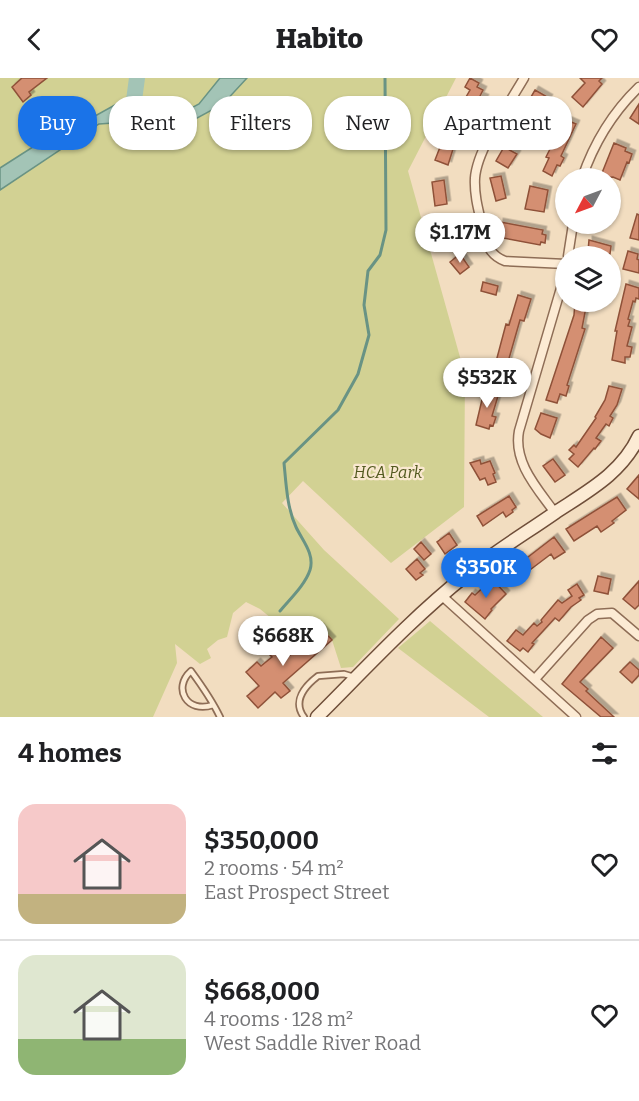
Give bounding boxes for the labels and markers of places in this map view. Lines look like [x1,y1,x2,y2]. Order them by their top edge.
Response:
pin: $1.17M [411,213,509,264]
pin: $532K [445,358,529,409]
pin: $350K [444,548,528,599]
pin: $668K [241,616,325,667]

